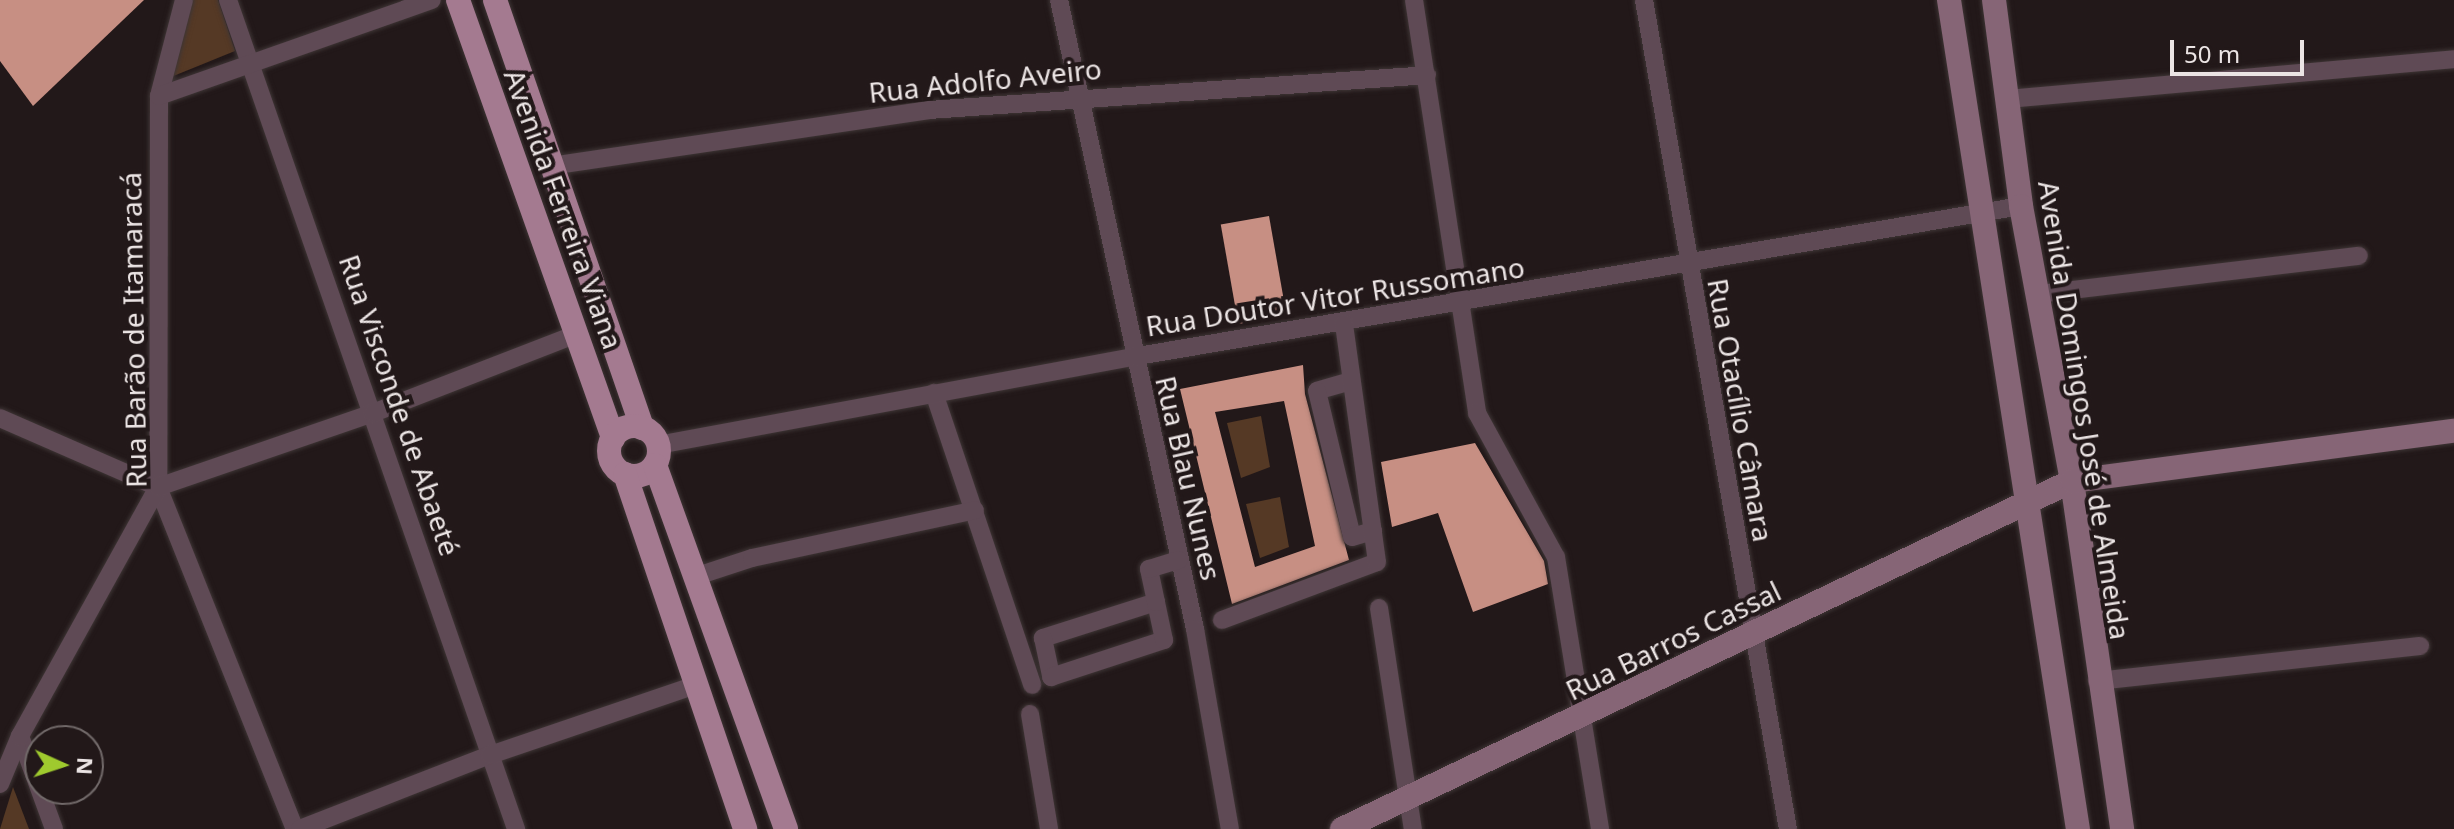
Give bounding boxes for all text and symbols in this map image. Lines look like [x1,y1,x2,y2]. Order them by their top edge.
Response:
scale bar [2174,24,2308,74]
text: 50 m [2184,37,2240,70]
street label: Rua Adolfo Aveiro [867,51,1103,109]
street label: Avenida Ferreira Viana [498,65,630,353]
street label: Rua Barão de Itamaracá [113,172,153,488]
street label: Avenida Domingos José de Almeida [2032,178,2138,642]
street label: Rua Doutor Vitor Russomano [1143,249,1527,343]
street label: Rua Visconde de Abaeté [333,250,467,560]
street label: Rua Otacílio Câmara [1701,276,1781,544]
street label: Rua Blau Nunes [1149,373,1229,583]
street label: Rua Barros Cassal [1560,573,1786,707]
north arrow [24,725,104,805]
text: N [71,756,101,776]

